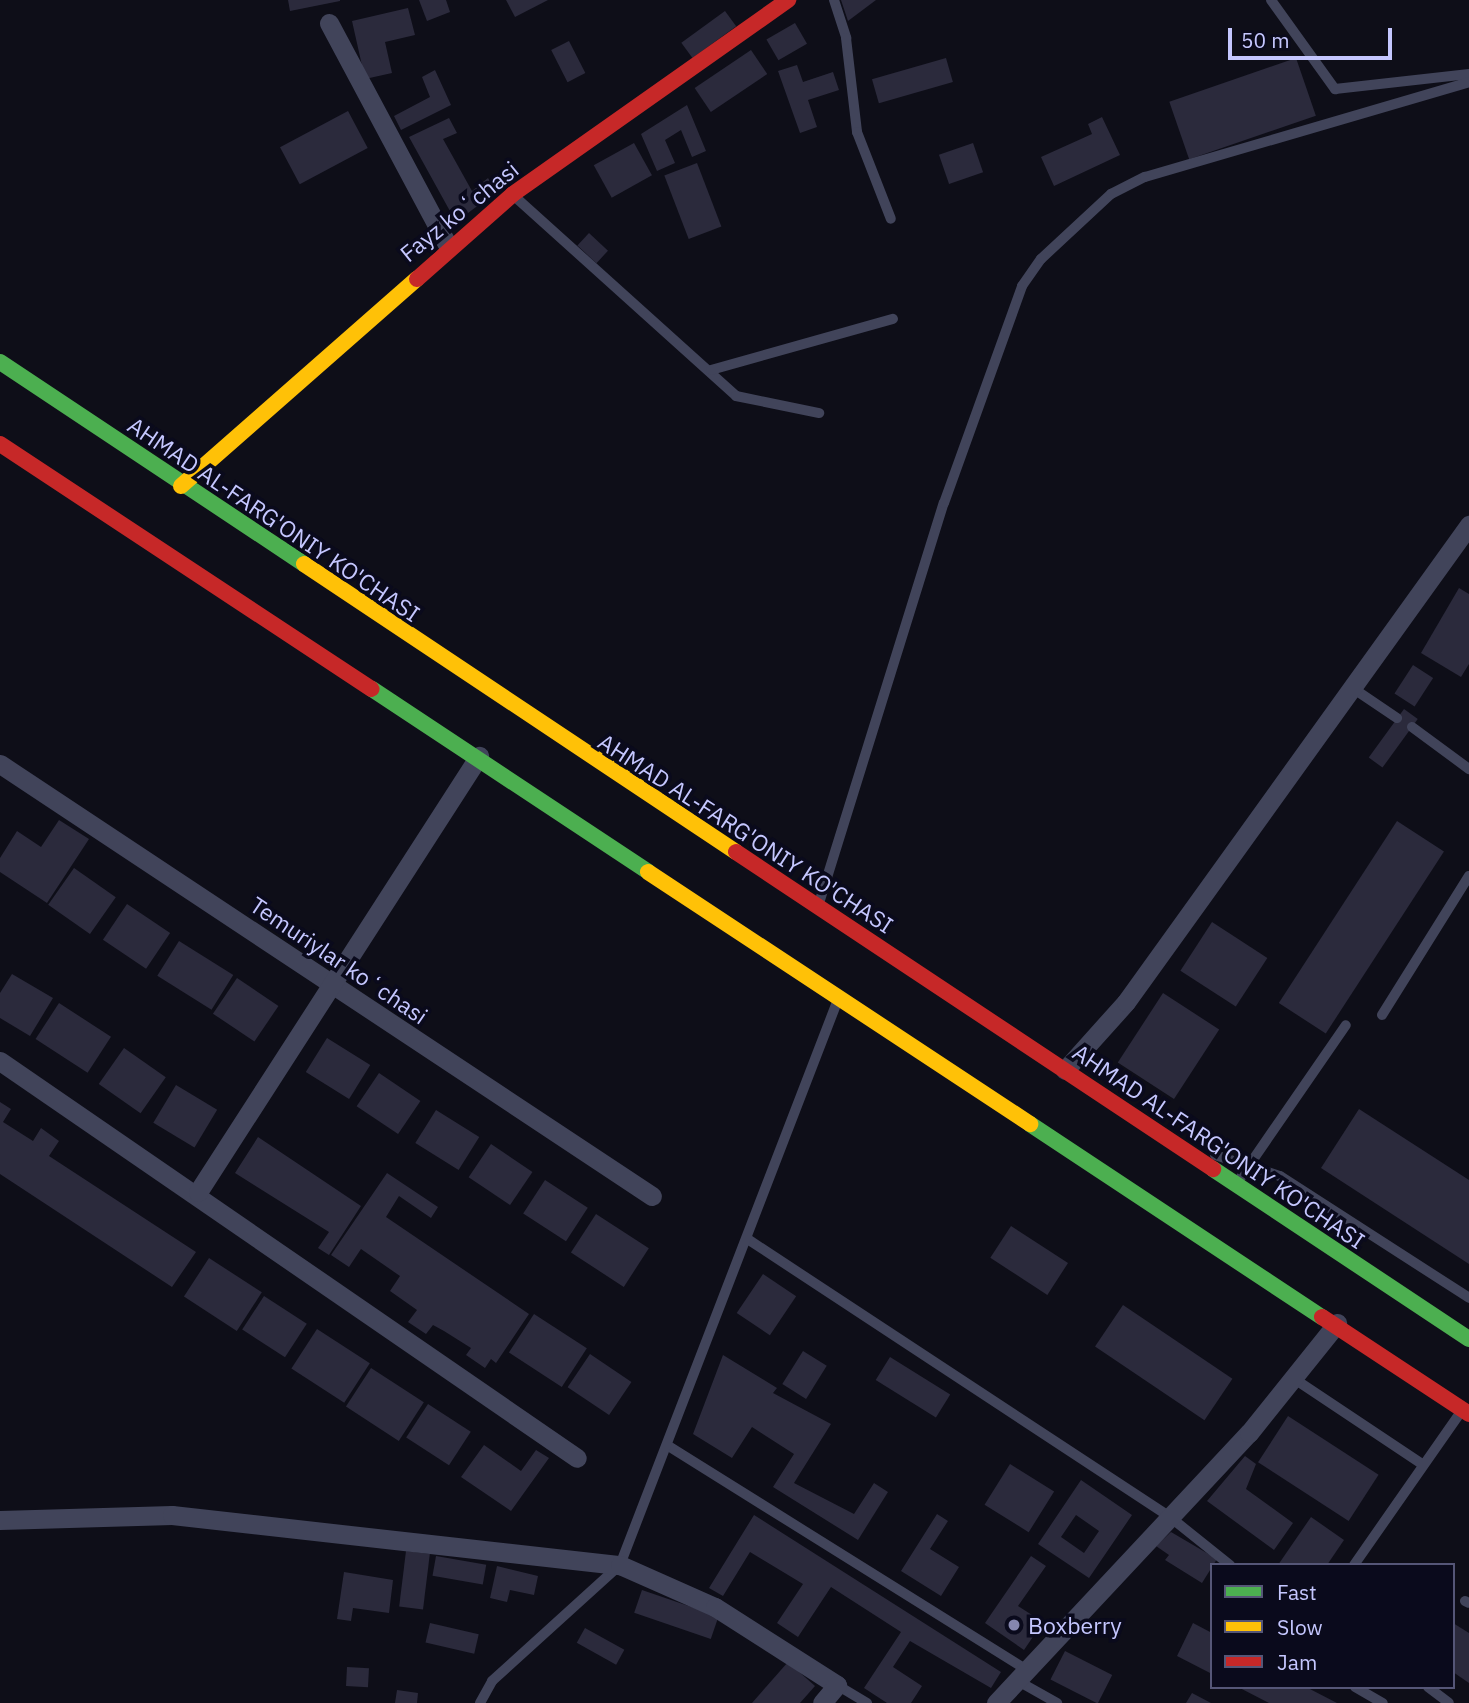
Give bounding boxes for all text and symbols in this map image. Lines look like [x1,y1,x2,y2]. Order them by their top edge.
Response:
scale bar [1231,14,1396,58]
text: 50 m [1241,26,1290,54]
street label: Fayz koʻchasi [394,155,524,267]
street label: AHMAD AL-FARG'ONIY KO'CHASI [123,411,425,627]
street label: AHMAD AL-FARG'ONIY KO'CHASI [593,727,899,939]
street label: Temuriylar koʻchasi [245,890,433,1030]
street label: AHMAD AL-FARG'ONIY KO'CHASI [1068,1038,1370,1254]
legend [1210,1563,1455,1689]
text: Fast [1277,1578,1317,1606]
place label: Boxberry [1028,1611,1122,1639]
text: Slow [1277,1613,1323,1641]
marker: Boxberry [1006,1617,1022,1633]
text: Jam [1277,1648,1317,1676]

